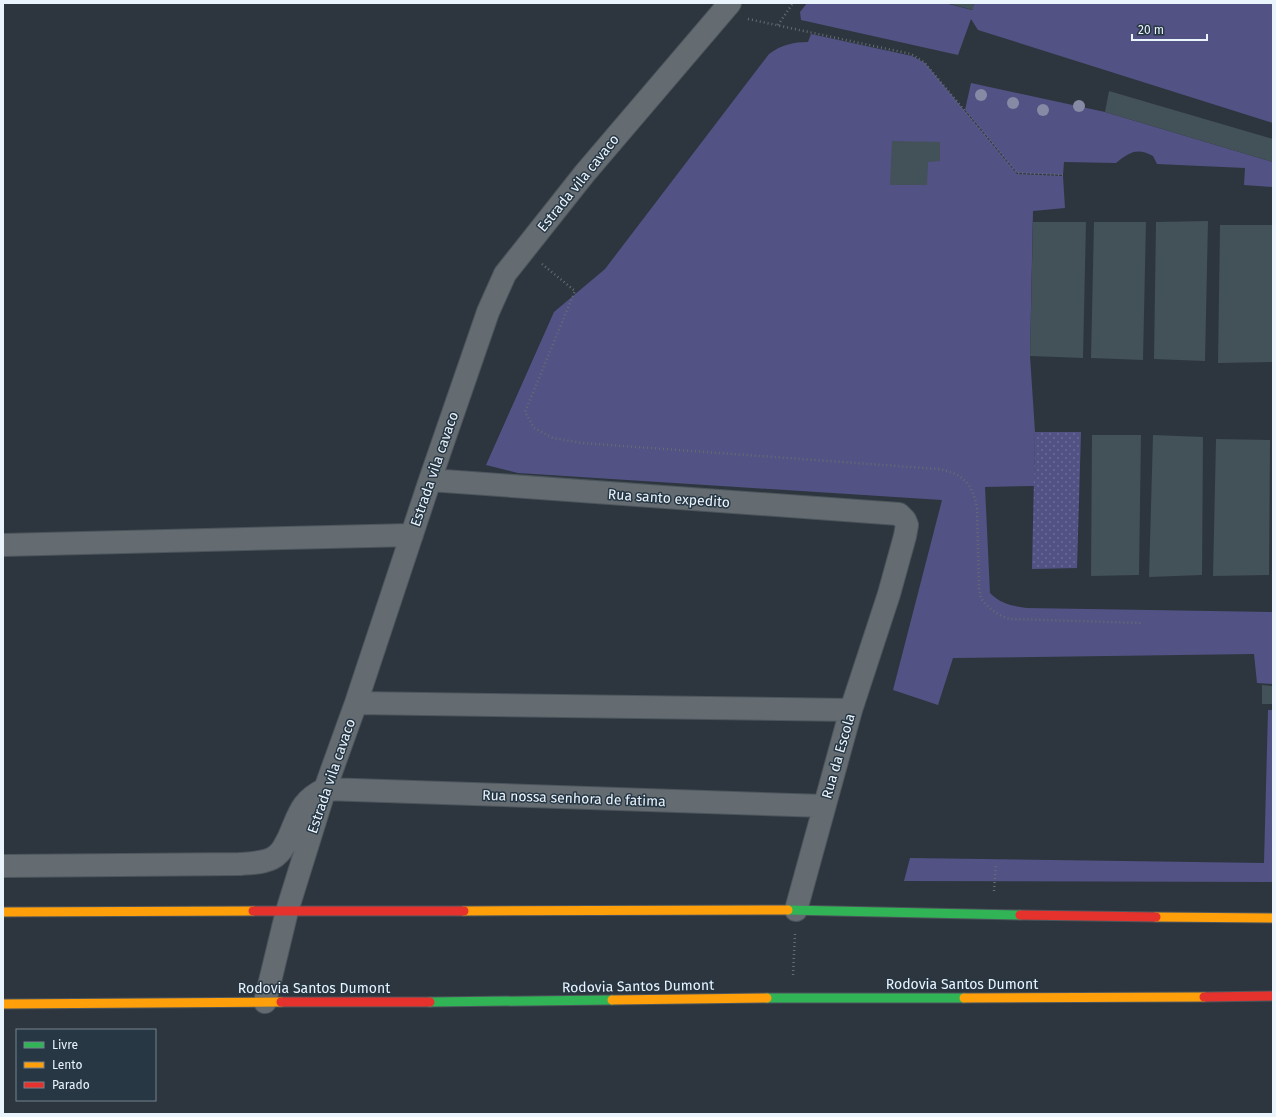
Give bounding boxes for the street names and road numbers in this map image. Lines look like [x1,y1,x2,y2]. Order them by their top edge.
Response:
street label: Estrada vila cavaco [534,131,623,235]
street label: Estrada vila cavaco [407,410,462,529]
street label: Rua santo expedito [607,486,731,511]
street label: Rua da Escola [818,712,859,801]
street label: Estrada vila cavaco [304,717,359,836]
street label: Rua nossa senhora de fatima [482,787,666,810]
street label: Rodovia Santos Dumont [886,976,1039,993]
street label: Rodovia Santos Dumont [562,977,715,996]
street label: Rodovia Santos Dumont [238,980,391,997]

